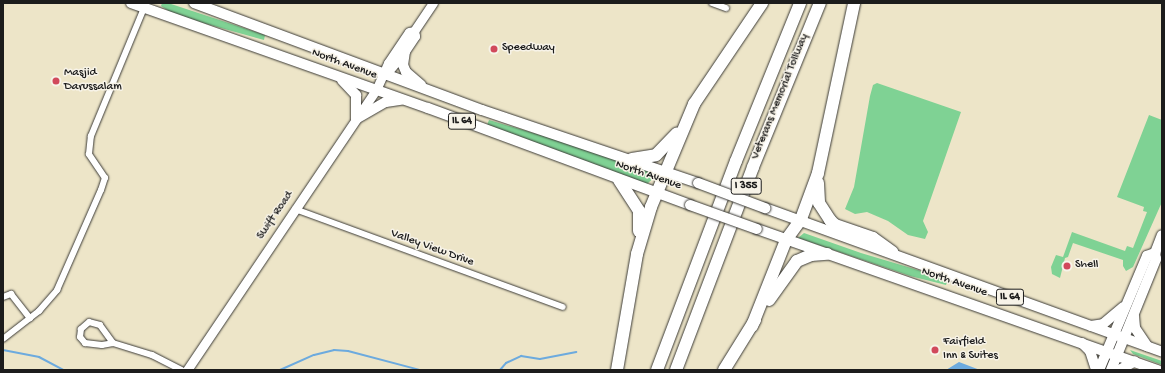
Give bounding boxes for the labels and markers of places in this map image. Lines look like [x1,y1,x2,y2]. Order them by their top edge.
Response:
place label: Speedway [502,42,555,56]
marker: Speedway [489,44,499,54]
place label: Masjid Darussalam [64,67,122,95]
marker: Masjid Darussalam [51,76,61,86]
place label: Shell [1075,259,1098,273]
marker: Shell [1062,261,1072,271]
place label: Fairfield Inn & Suites [943,336,998,364]
marker: Fairfield Inn & Suites [930,345,940,355]

